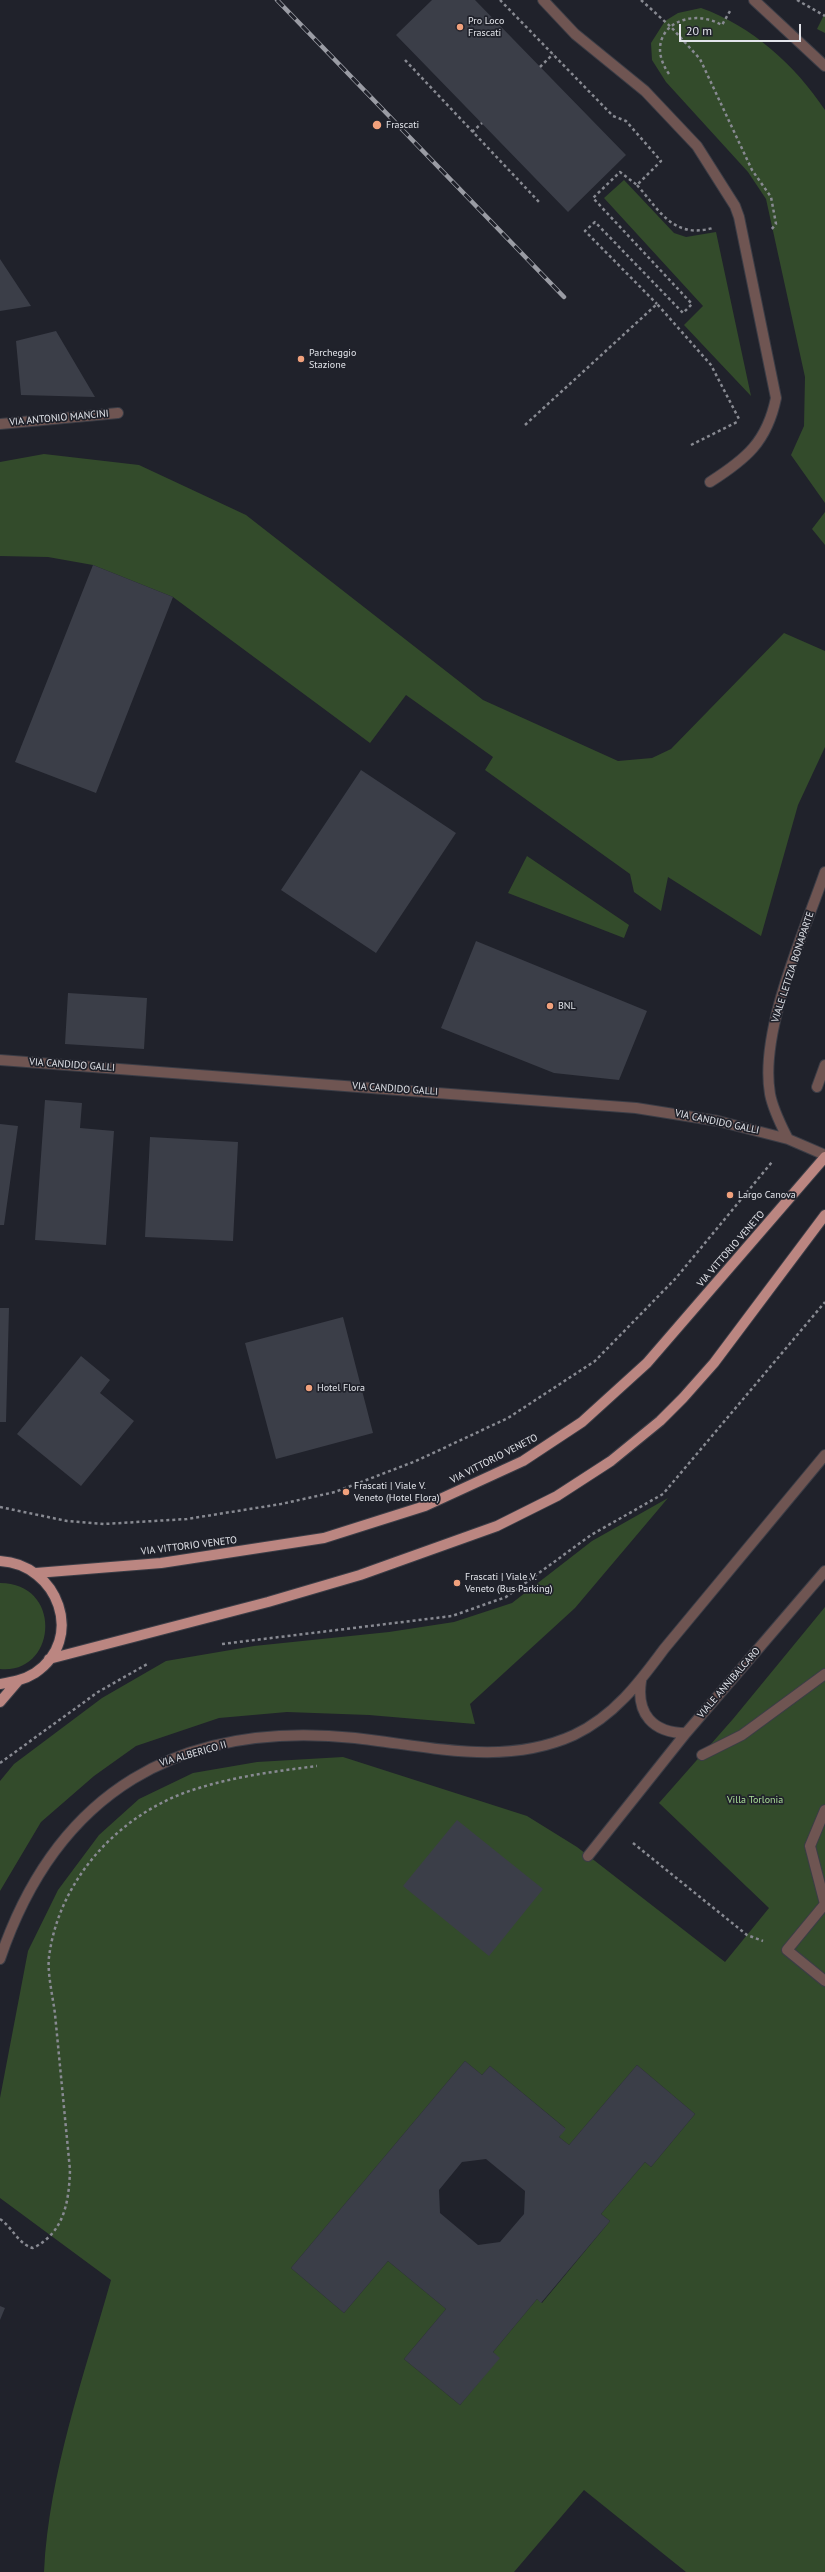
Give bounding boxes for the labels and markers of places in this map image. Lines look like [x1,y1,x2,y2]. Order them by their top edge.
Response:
place label: Pro Loco Frascati [468,15,504,38]
marker: Pro Loco Frascati [455,22,465,32]
marker: Frascati [371,119,383,131]
place label: Frascati [386,119,419,131]
place label: Parcheggio Stazione [309,347,356,370]
marker: Parcheggio Stazione [296,354,306,364]
place label: BNL [558,1000,576,1012]
marker: BNL [545,1001,555,1011]
place label: Largo Canova [738,1189,796,1201]
marker: Largo Canova [725,1190,735,1200]
place label: Hotel Flora [317,1382,365,1394]
marker: Hotel Flora [304,1383,314,1393]
place label: Frascati | Viale V. Veneto (Hotel Flora) [354,1480,439,1504]
marker: Frascati | Viale V. Veneto (Hotel Flora) [341,1487,351,1497]
place label: Frascati | Viale V. Veneto (Bus Parking) [465,1571,553,1594]
marker: Frascati | Viale V. Veneto (Bus Parking) [452,1578,462,1588]

